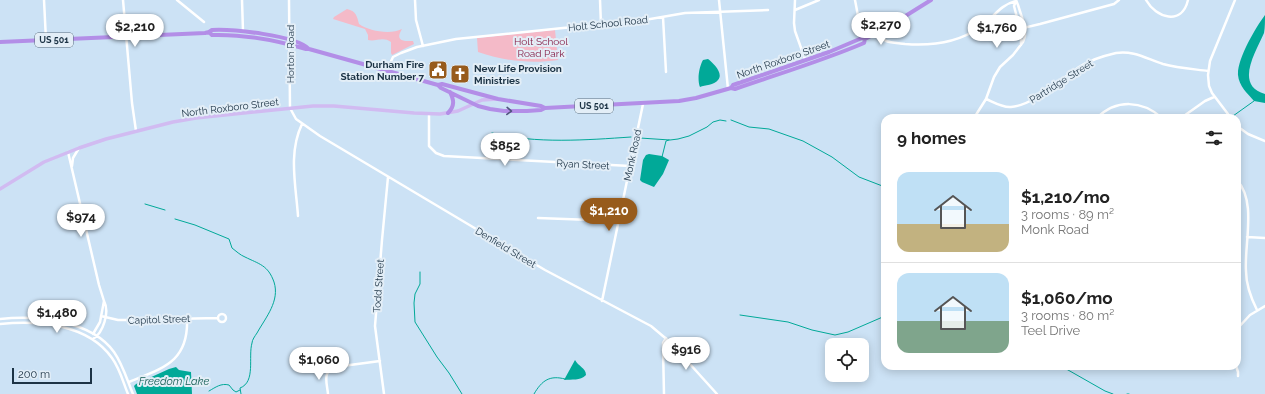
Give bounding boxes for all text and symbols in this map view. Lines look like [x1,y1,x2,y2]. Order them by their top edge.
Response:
pin: $2,270 [848,12,914,46]
pin: $2,210 [102,14,168,48]
street label: Holt School Road [568,14,648,33]
pin: $1,760 [964,15,1030,49]
text: $2,270 [860,17,902,32]
text: $2,210 [115,19,155,34]
text: $1,760 [977,20,1017,35]
street label: Horton Road [285,25,296,83]
road number: US 501 [35,33,73,47]
park label: Holt School Road Park [514,36,568,59]
street label: North Roxboro Street [735,38,832,81]
street label: Partridge Street [1028,57,1096,105]
place label: Durham Fire Station Number 7 [340,59,424,82]
public building icon: Durham Fire Station Number 7 [427,59,449,81]
church icon: New Life Provision Ministries [449,63,471,85]
place label: New Life Provision Ministries [474,63,562,86]
street label: North Roxboro Street [181,96,280,119]
road number: US 501 [575,99,613,113]
one-way arrow [506,107,512,115]
icon: filters [1203,127,1225,149]
street label: Monk Road [622,128,643,182]
text: 9 homes [897,128,966,148]
pin: $852 [481,133,529,167]
text: $852 [490,138,520,153]
street label: Ryan Street [556,158,611,171]
text: $1,210/mo [1021,187,1110,207]
icon: home [929,188,977,236]
pin: $1,210 [576,198,642,232]
text: $1,210 [589,203,629,218]
pin: $974 [57,204,105,238]
text: 3 rooms · 89 m² [1021,207,1114,222]
text: $974 [66,209,96,224]
text: Monk Road [1021,222,1089,237]
street label: Denfield Street [473,225,539,270]
street label: Todd Street [371,258,386,313]
text: $1,060/mo [1021,288,1113,308]
icon: home [929,289,977,337]
pin: $1,480 [24,300,90,334]
text: $1,480 [37,305,77,320]
text: 3 rooms · 80 m² [1021,308,1114,323]
street label: Capitol Street [128,313,191,326]
text: Teel Drive [1021,323,1080,338]
pin: $916 [662,337,710,371]
map controls [825,338,869,382]
button: locate [825,338,869,382]
text: $916 [671,342,701,357]
pin: $1,060 [286,347,352,381]
text: $1,060 [298,352,340,367]
scale bar [12,366,92,385]
text: 200 m [18,368,50,381]
water label: Freedom Lake [139,375,209,388]

